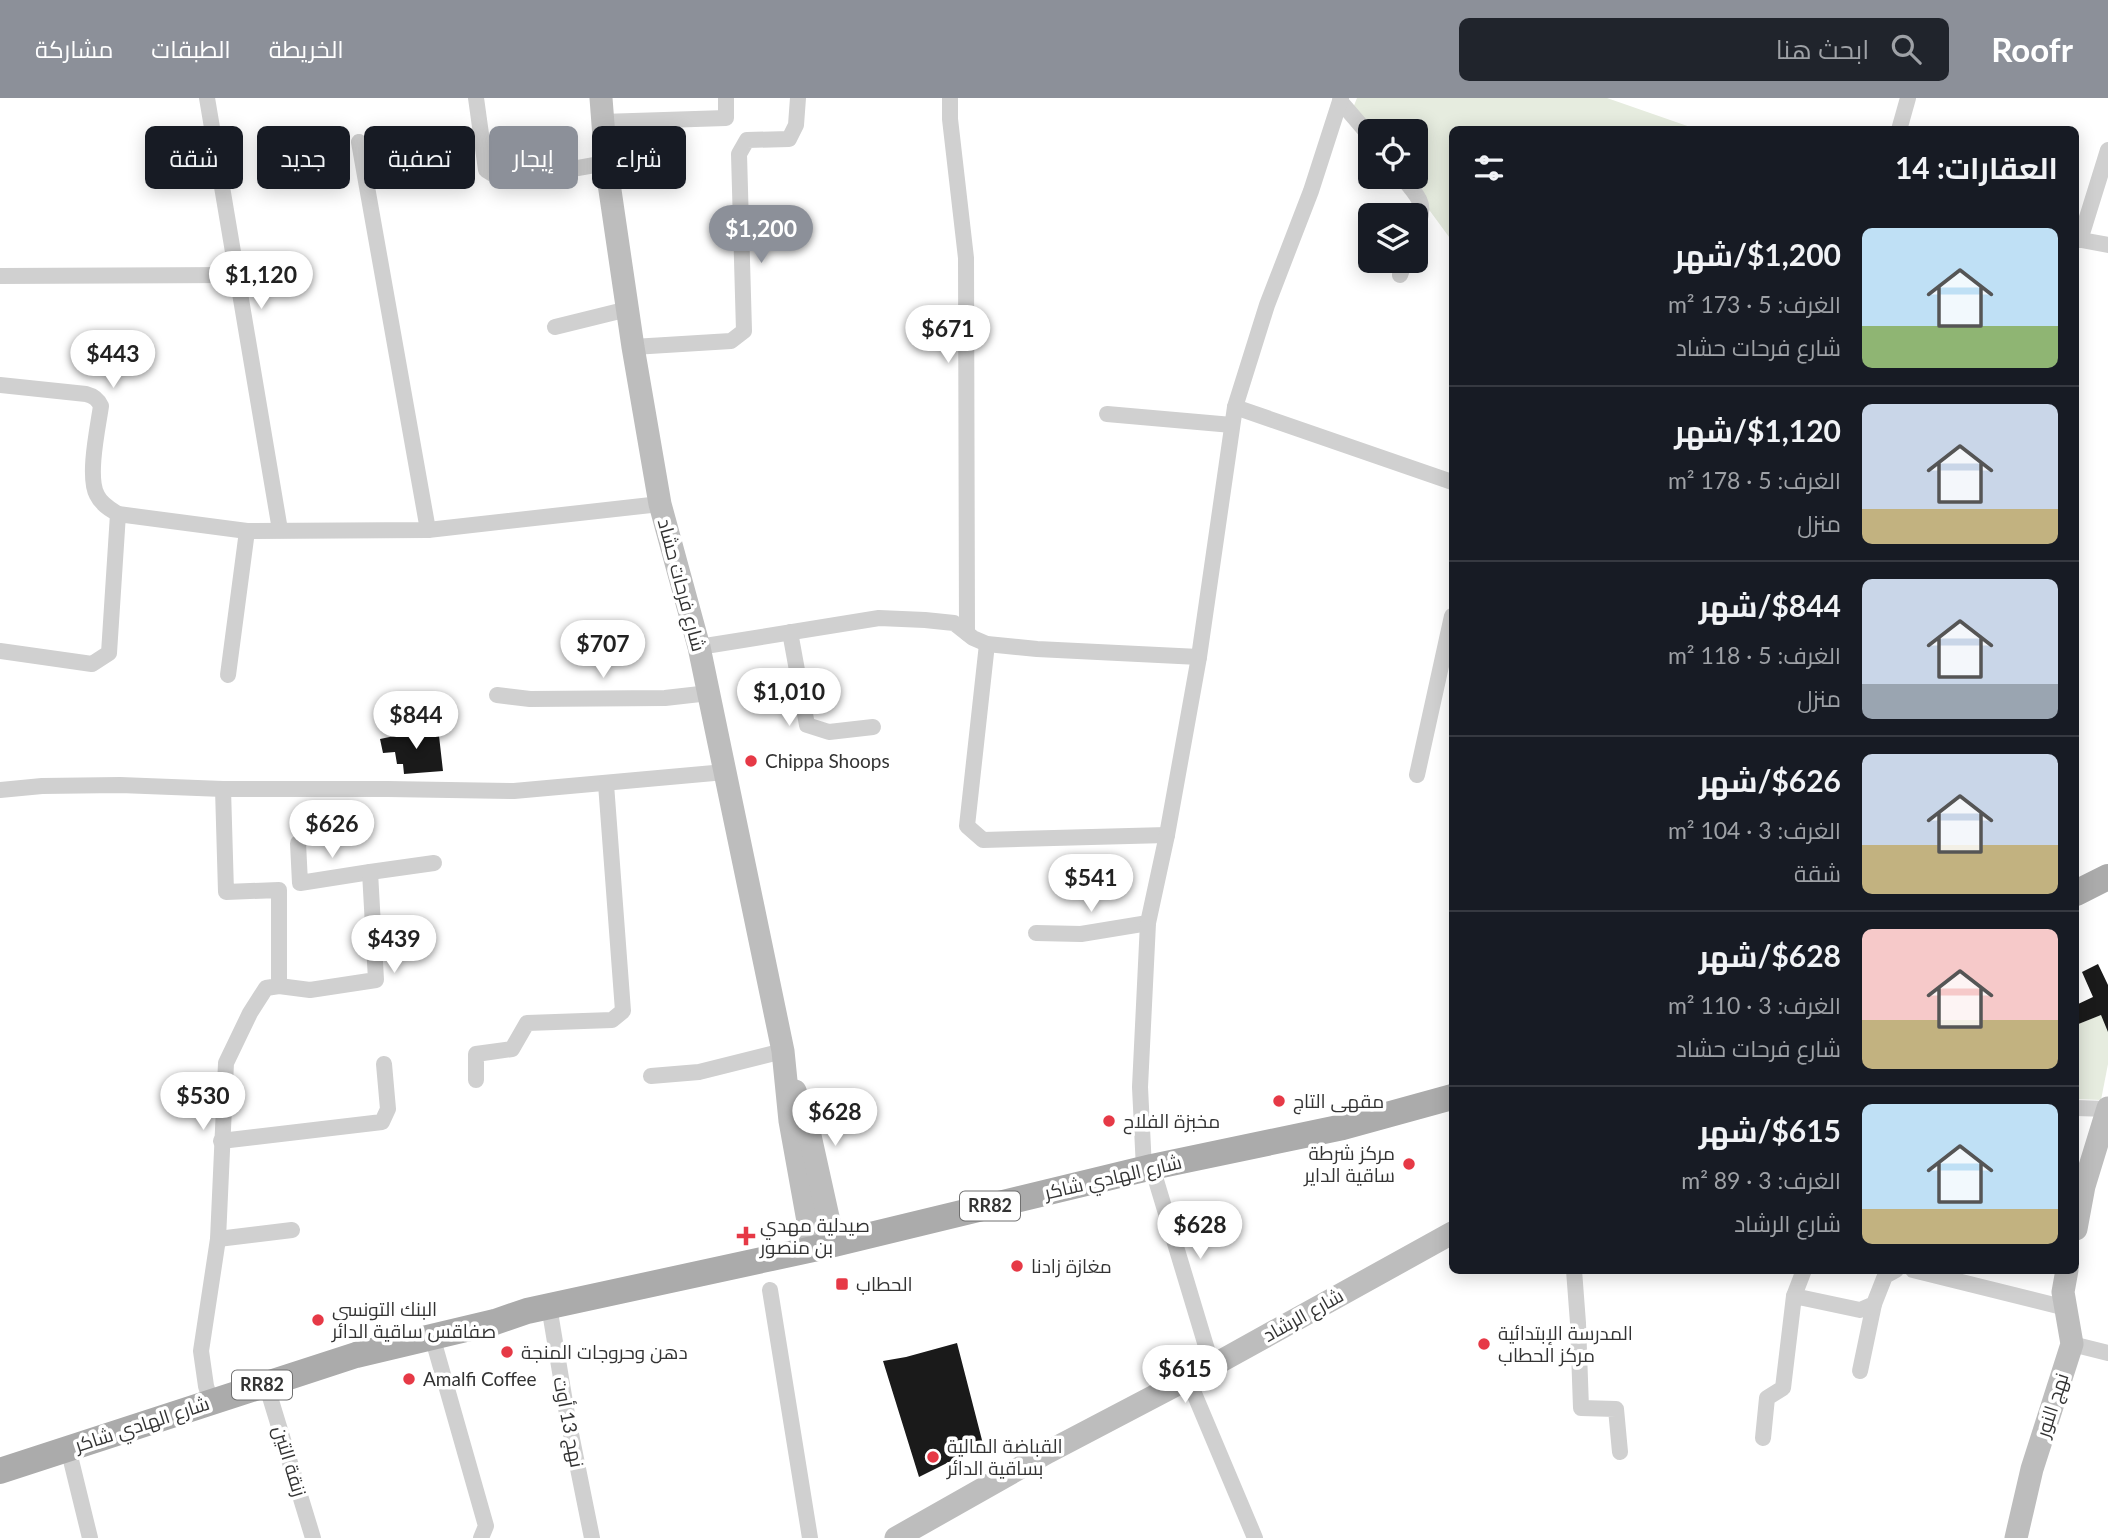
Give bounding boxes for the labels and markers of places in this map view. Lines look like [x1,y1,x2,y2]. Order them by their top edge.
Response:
pin: $1,200 [704,206,818,265]
pin: $1,120 [204,252,318,311]
pin: $671 [907,306,989,365]
pin: $443 [72,330,154,390]
pin: $707 [562,620,644,680]
pin: $1,010 [732,668,846,728]
pin: $844 [375,692,457,751]
place label: Chippa Shoops [765,749,890,772]
marker: Chippa Shoops [743,753,759,769]
pin: $626 [291,800,373,860]
pin: $541 [1050,854,1132,914]
pin: $439 [353,916,435,975]
pin: $530 [162,1072,244,1132]
pin: $628 [794,1088,876,1148]
place label: مقهى التاج [1293,1089,1384,1115]
marker: مقهى التاج [1271,1093,1287,1109]
place label: مخبزة الفلاح [1123,1109,1220,1135]
marker: مخبزة الفلاح [1101,1113,1117,1129]
place label: مركز شرطة ساقية الداير [1303,1141,1395,1187]
marker: مركز شرطة ساقية الداير [1401,1156,1417,1172]
pin: $628 [1159,1202,1241,1261]
place label: صيدلية مهدي بن منصور [759,1213,870,1259]
marker: صيدلية مهدي بن منصور [738,1228,754,1244]
place label: مغازة زادنا [1031,1254,1112,1278]
marker: مغازة زادنا [1009,1258,1025,1274]
place label: الحطاب [856,1272,913,1295]
marker: الحطاب [834,1276,850,1292]
place label: البنك التونسي صفاقس ساقية الدائر [331,1297,496,1343]
marker: البنك التونسي صفاقس ساقية الدائر [310,1312,326,1328]
place label: المدرسة الإبتدائية مركز الحطاب [1498,1321,1633,1367]
marker: المدرسة الإبتدائية مركز الحطاب [1476,1336,1492,1352]
place label: دهن وحروجات المنجة [521,1340,688,1364]
marker: دهن وحروجات المنجة [499,1344,515,1360]
pin: $615 [1144,1346,1226,1405]
place label: Amalfi Coffee [423,1367,537,1390]
marker: Amalfi Coffee [401,1371,417,1387]
place label: القباضة المالية بساقية الدائر [946,1434,1063,1480]
marker: القباضة المالية بساقية الدائر [925,1449,941,1465]

